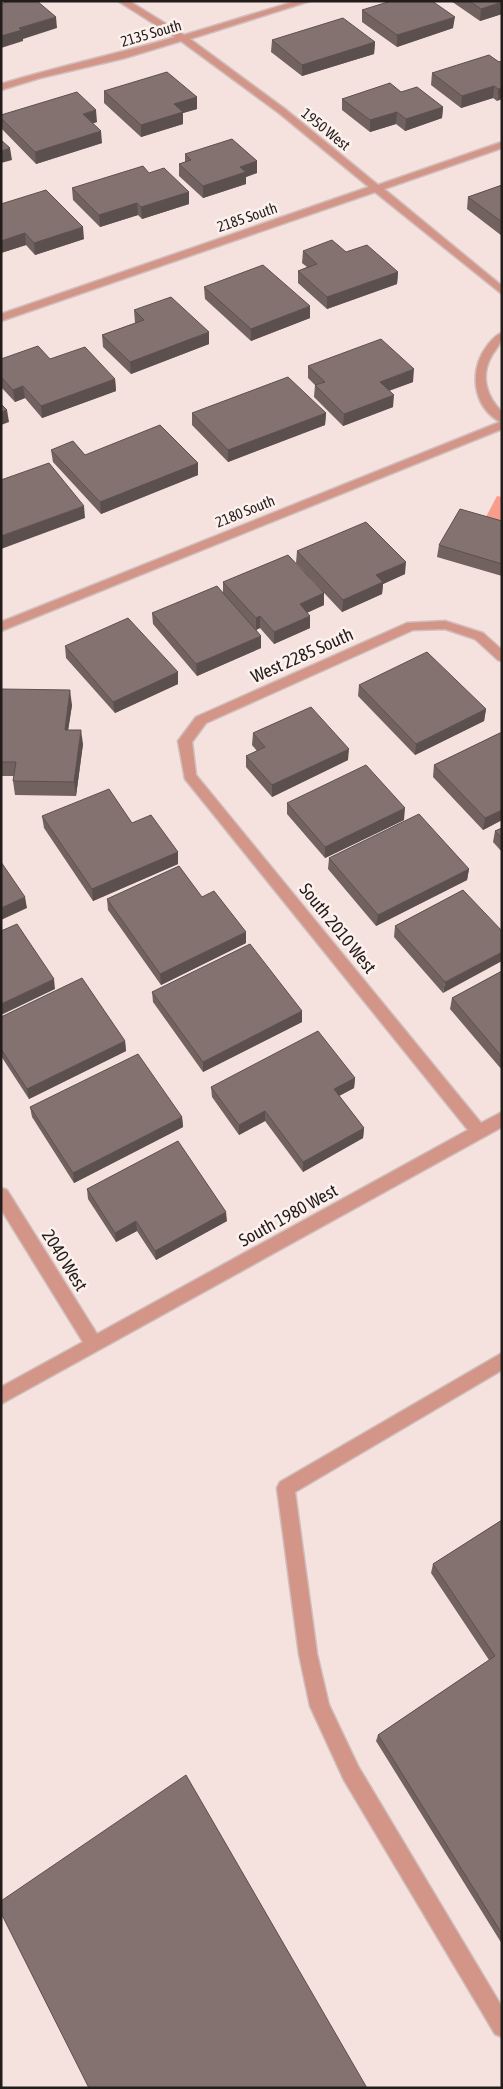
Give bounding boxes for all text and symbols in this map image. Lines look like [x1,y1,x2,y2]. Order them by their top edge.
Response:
street label: 2135 South [119,16,183,50]
street label: 1950 West [298,104,354,154]
street label: 2185 South [215,199,279,235]
street label: 2180 South [213,491,277,531]
street label: West 2285 South [248,623,356,687]
street label: South 2010 West [295,879,381,977]
street label: South 1980 West [235,1179,341,1251]
street label: 2040 West [38,1225,92,1295]

